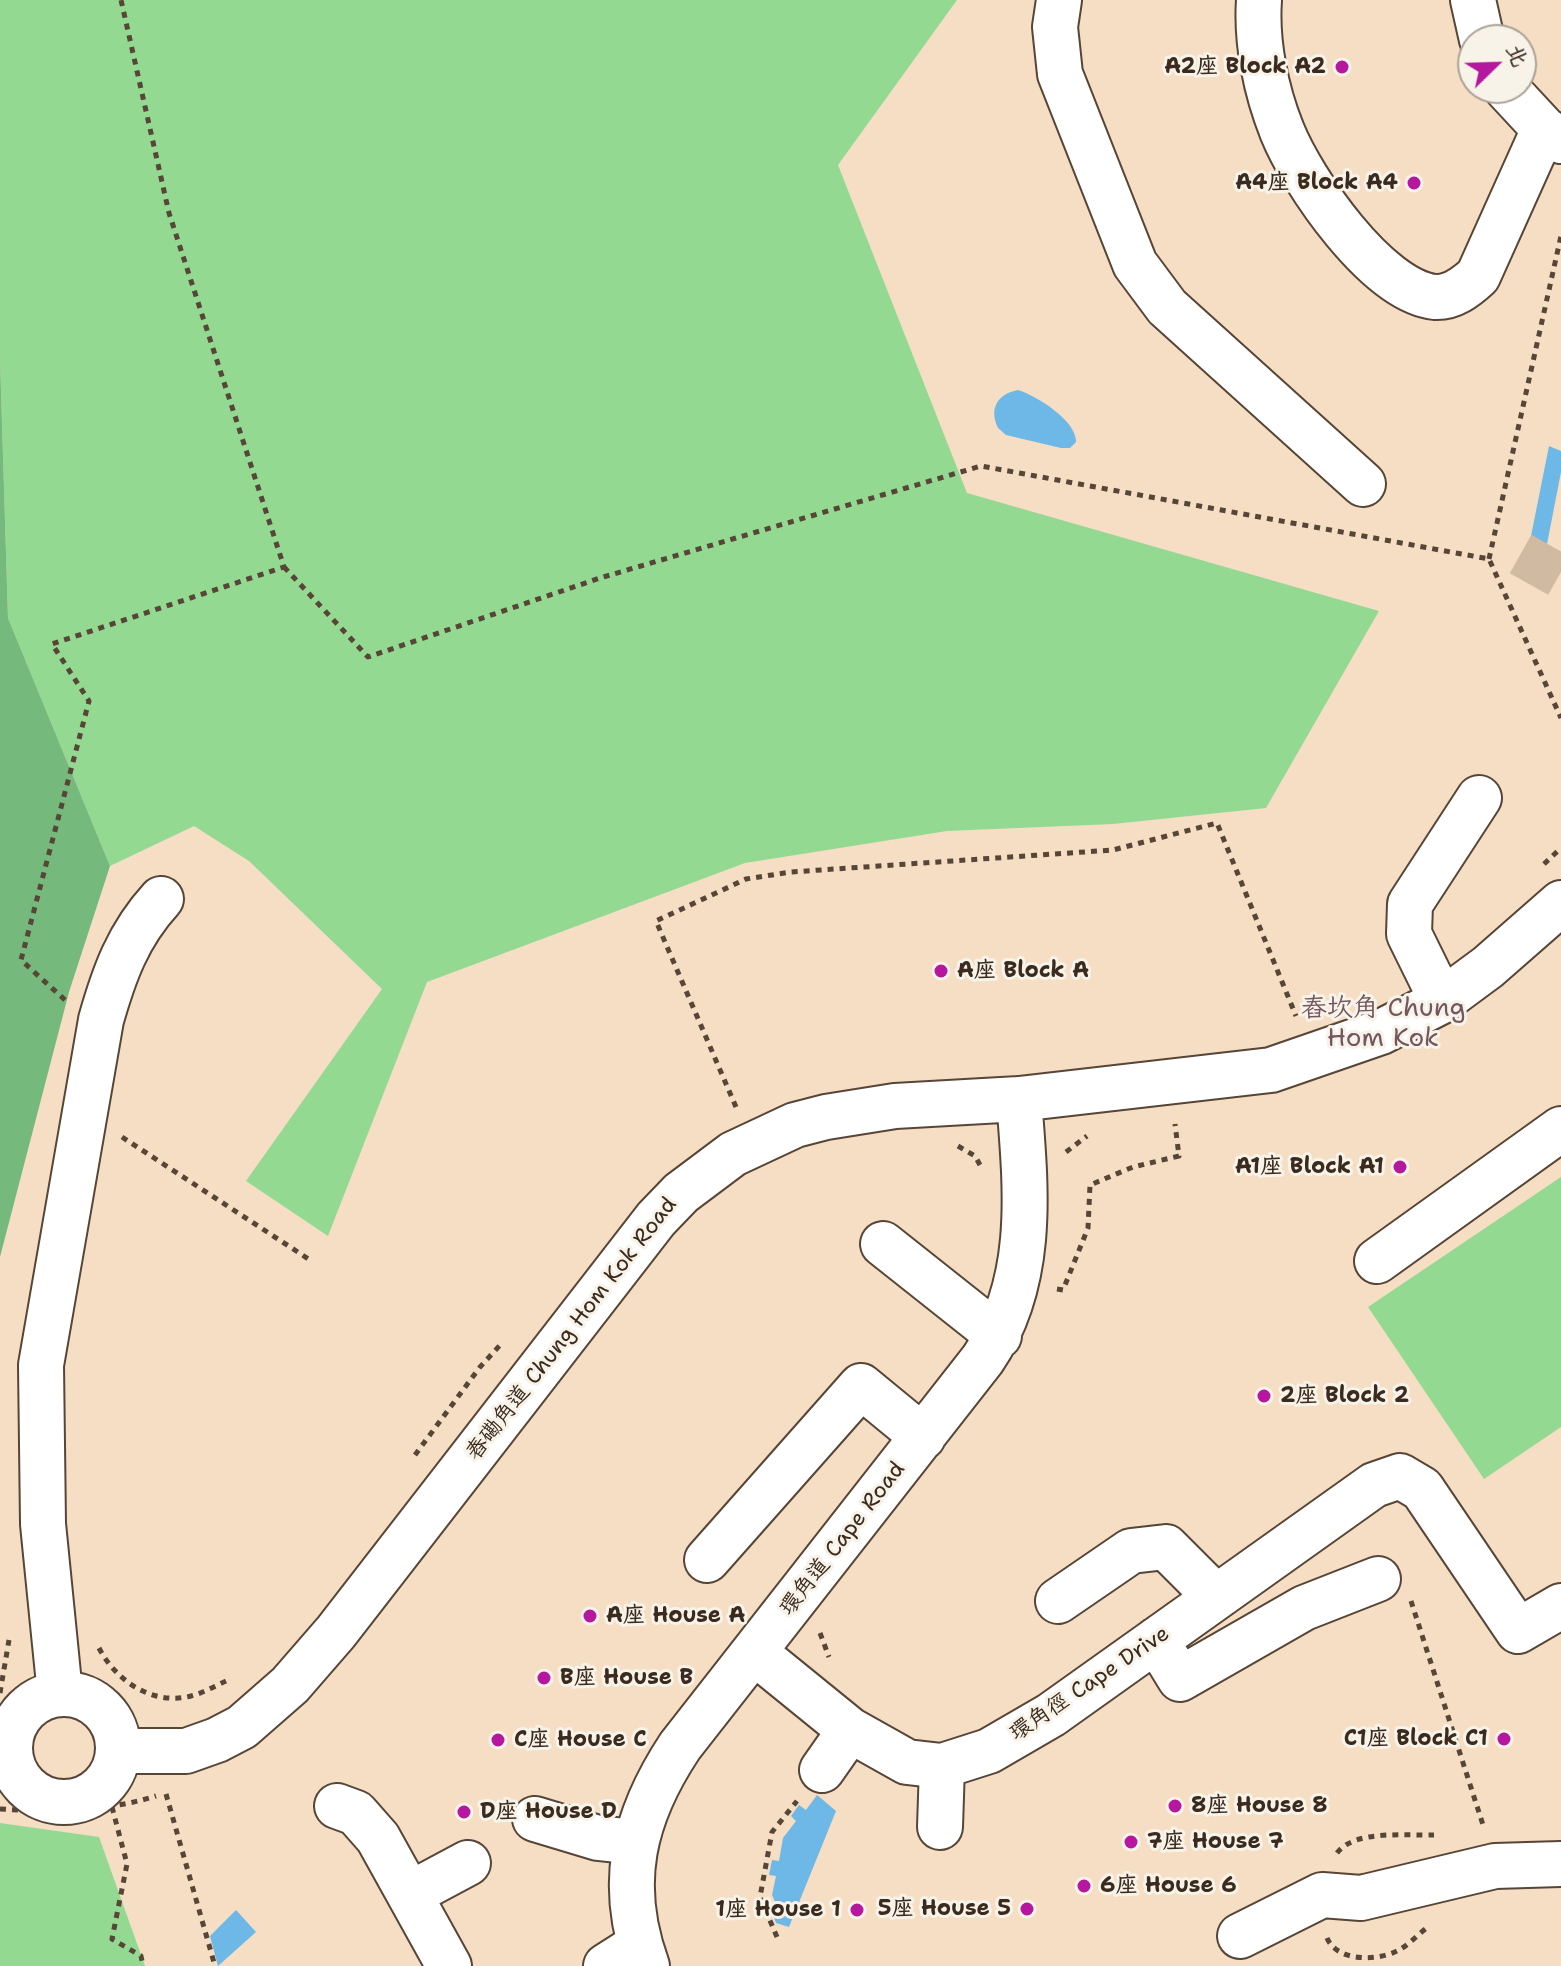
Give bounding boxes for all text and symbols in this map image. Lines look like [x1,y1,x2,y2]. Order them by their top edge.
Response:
north arrow [1457,24,1537,104]
text: 北 [1500,39,1535,71]
place label: A2座 Block A2 [1164,54,1326,80]
marker: A2座 Block A2 [1333,58,1351,76]
place label: A4座 Block A4 [1235,170,1398,196]
marker: A4座 Block A4 [1405,174,1423,192]
place label: A座 Block A [957,958,1089,984]
marker: A座 Block A [932,962,950,980]
district label: 舂坎角 Chung Hom Kok [1301,993,1465,1054]
place label: A1座 Block A1 [1235,1154,1384,1180]
marker: A1座 Block A1 [1391,1158,1409,1176]
street label: 舂磡角道 Chung Hom Kok Road [461,1192,683,1466]
place label: 2座 Block 2 [1280,1383,1409,1409]
marker: 2座 Block 2 [1255,1387,1273,1405]
street label: 環角道 Cape Road [775,1457,911,1621]
place label: A座 House A [606,1603,745,1629]
marker: A座 House A [581,1607,599,1625]
street label: 環角徑 Cape Drive [1005,1621,1175,1747]
place label: B座 House B [560,1665,693,1691]
marker: B座 House B [535,1669,553,1687]
place label: C1座 Block C1 [1344,1726,1488,1752]
place label: C座 House C [514,1727,647,1753]
marker: C1座 Block C1 [1495,1730,1513,1748]
marker: C座 House C [489,1731,507,1749]
place label: 8座 House 8 [1191,1793,1328,1819]
marker: 8座 House 8 [1166,1797,1184,1815]
place label: D座 House D [480,1799,617,1825]
marker: D座 House D [455,1803,473,1821]
place label: 7座 House 7 [1147,1829,1284,1855]
marker: 7座 House 7 [1122,1833,1140,1851]
place label: 6座 House 6 [1100,1873,1237,1899]
marker: 6座 House 6 [1075,1877,1093,1895]
place label: 5座 House 5 [878,1896,1011,1922]
place label: 1座 House 1 [715,1897,841,1923]
marker: 5座 House 5 [1018,1900,1036,1918]
marker: 1座 House 1 [848,1901,866,1919]

